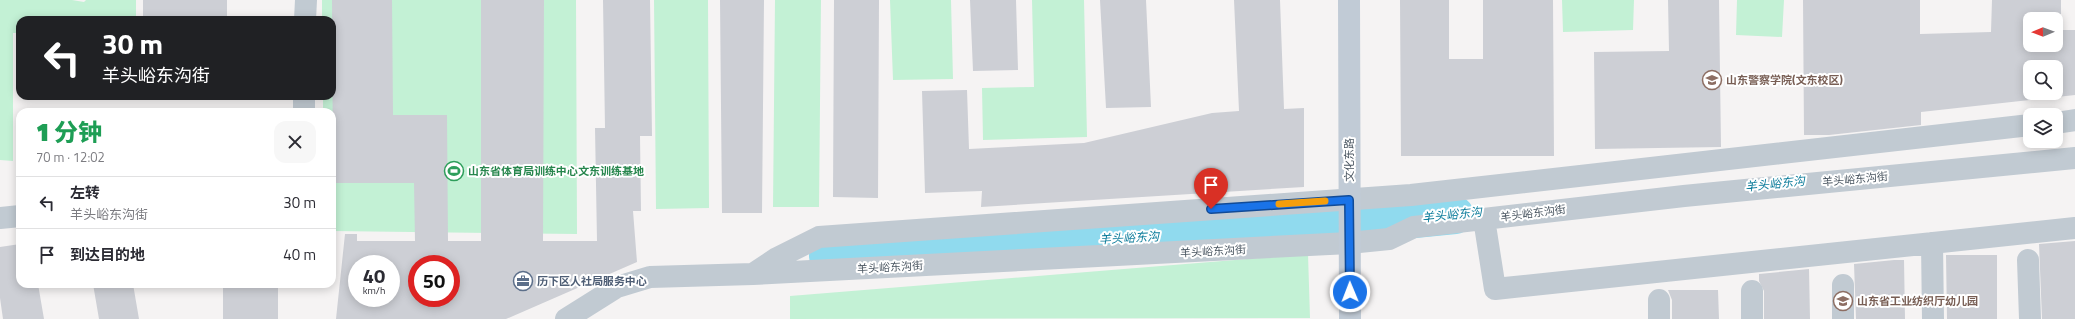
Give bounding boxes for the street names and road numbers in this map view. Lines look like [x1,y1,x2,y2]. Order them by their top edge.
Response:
street label: 文化东路 [1341,138,1357,182]
street label: 羊头峪东沟街 [1821,168,1889,190]
street label: 羊头峪东沟街 [1499,201,1567,225]
street label: 羊头峪东沟街 [1180,241,1246,261]
street label: 羊头峪东沟街 [857,257,923,277]

